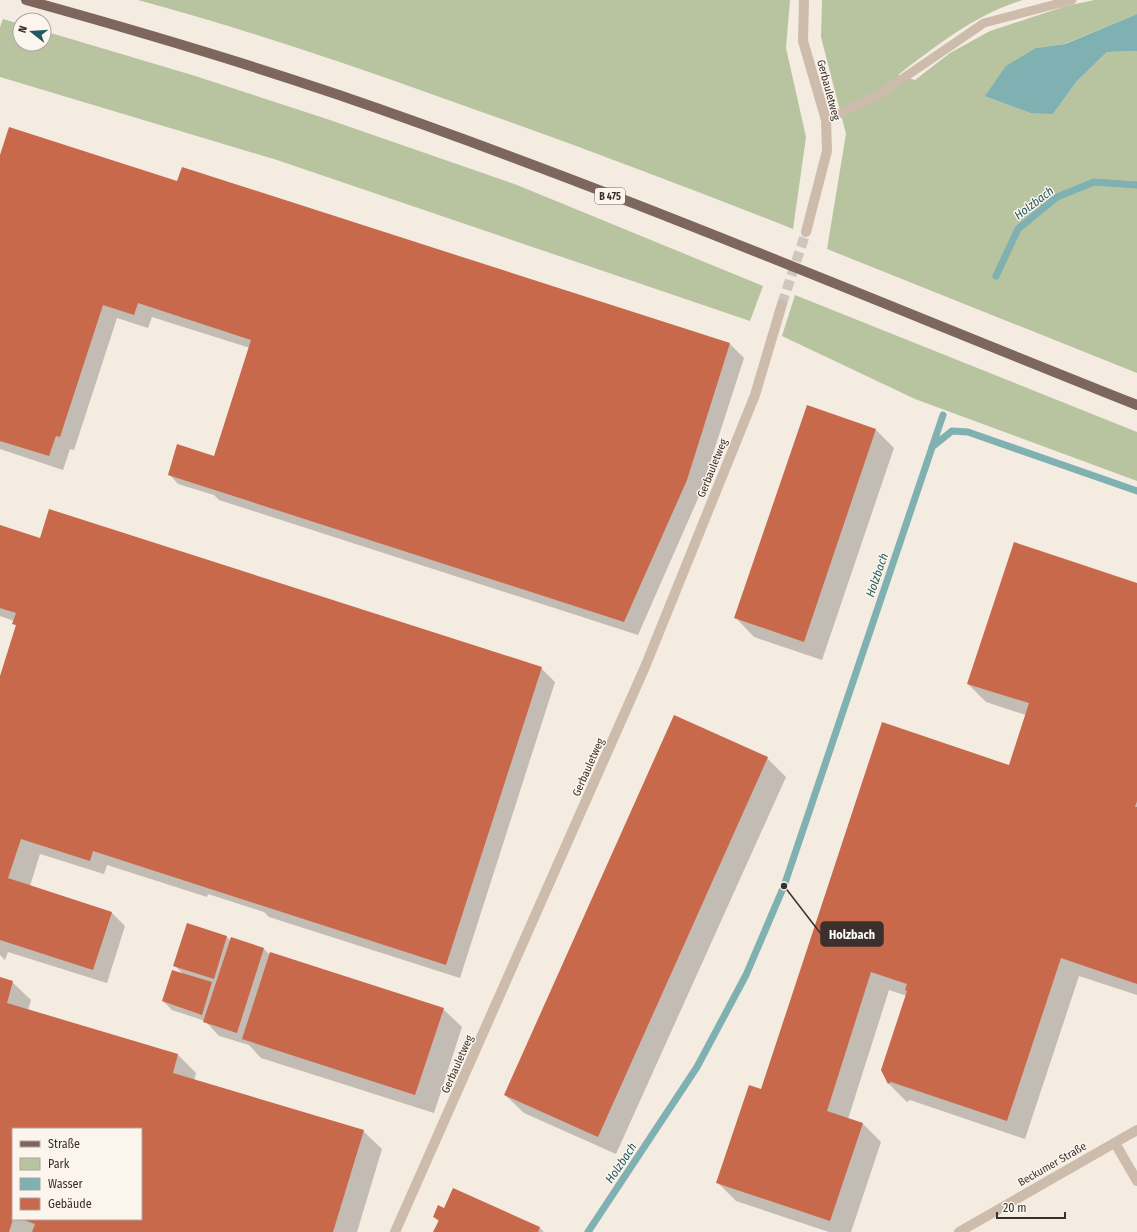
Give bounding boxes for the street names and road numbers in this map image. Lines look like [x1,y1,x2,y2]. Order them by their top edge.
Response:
street label: Gerbauletweg [814,58,843,123]
road number: B 475 [595,188,625,204]
street label: Gerbauletweg [695,436,730,499]
street label: Gerbauletweg [570,735,607,798]
street label: Gerbauletweg [439,1032,476,1095]
street label: Beckumer Straße [1016,1140,1089,1189]

